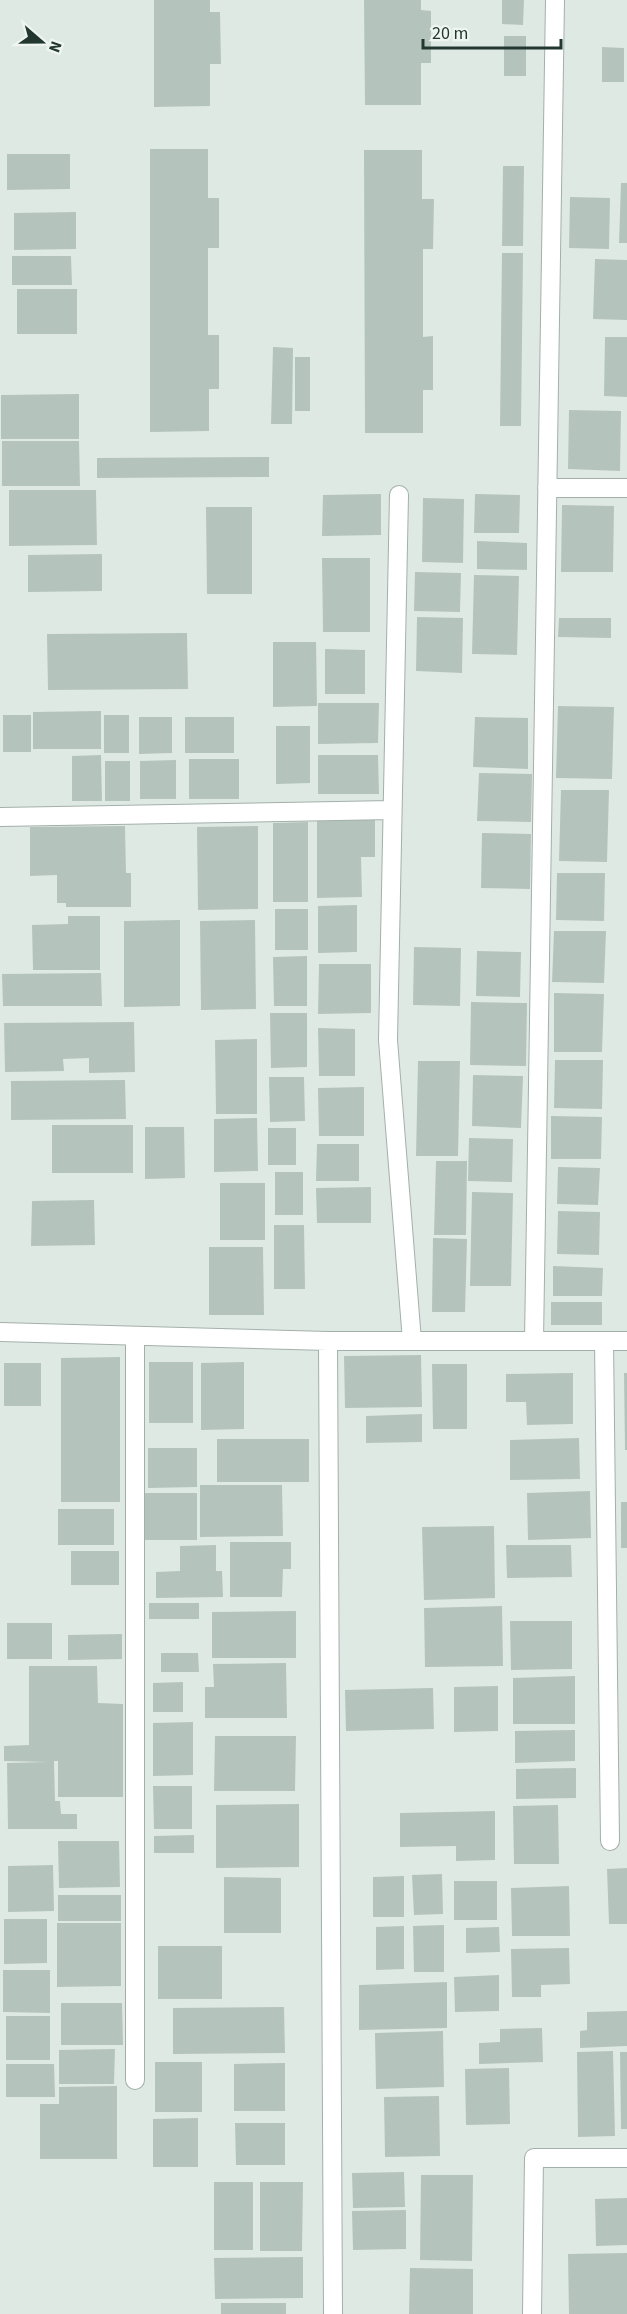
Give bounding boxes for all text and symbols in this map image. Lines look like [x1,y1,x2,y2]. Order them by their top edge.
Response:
north arrow [12,12,72,72]
scale bar [423,12,561,50]
text: 20 m [432,21,468,46]
text: N [43,38,67,56]

